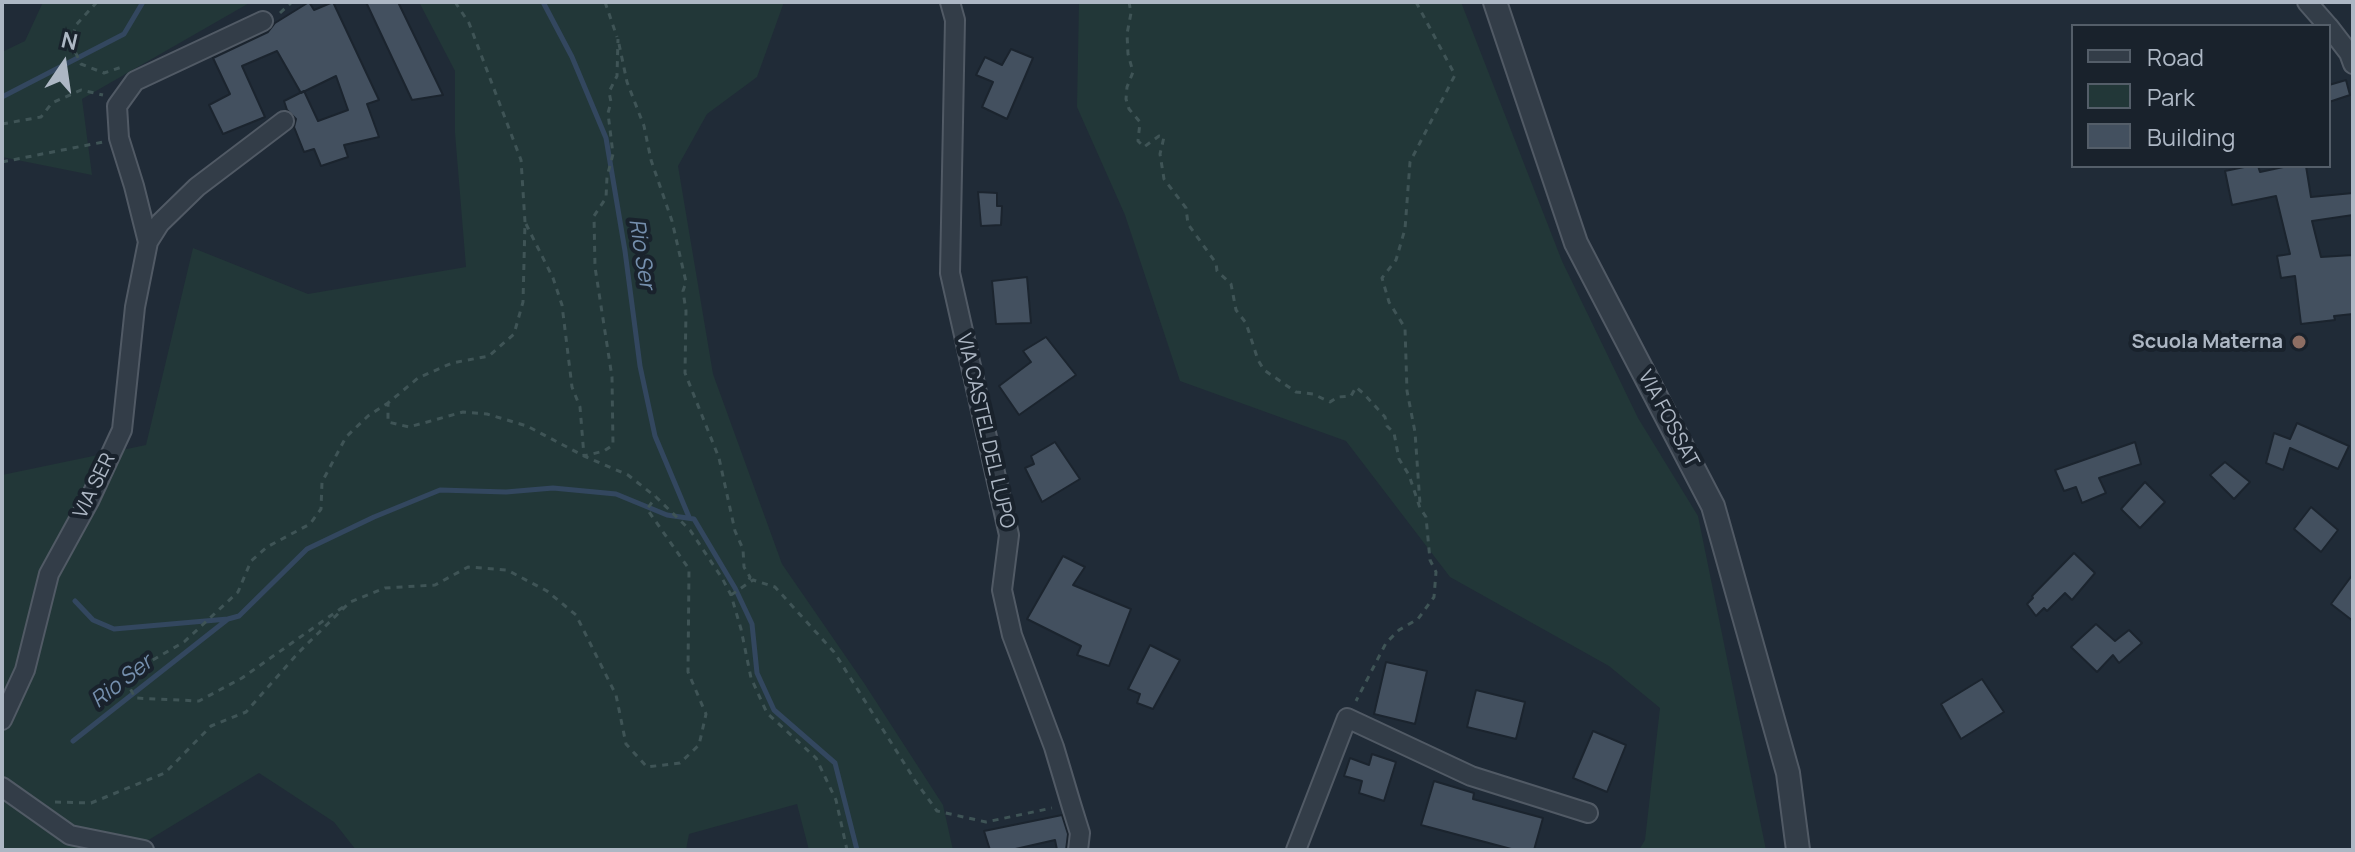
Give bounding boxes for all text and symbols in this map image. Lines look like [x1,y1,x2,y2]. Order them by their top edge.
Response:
north arrow [24,24,104,104]
text: N [58,24,80,57]
legend [2071,24,2331,168]
text: Road [2147,40,2204,73]
text: Park [2147,80,2195,113]
text: Building [2147,120,2235,153]
water label: Rio Ser [622,217,660,291]
place label: Scuola Materna [2132,330,2283,354]
street label: VIA CASTEL DEL LUPO [951,331,1019,531]
marker: Scuola Materna [2290,333,2308,351]
street label: VIA FOSSAT [1632,366,1704,472]
street label: VIA SER [69,449,121,523]
water label: Rio Ser [86,650,158,714]

